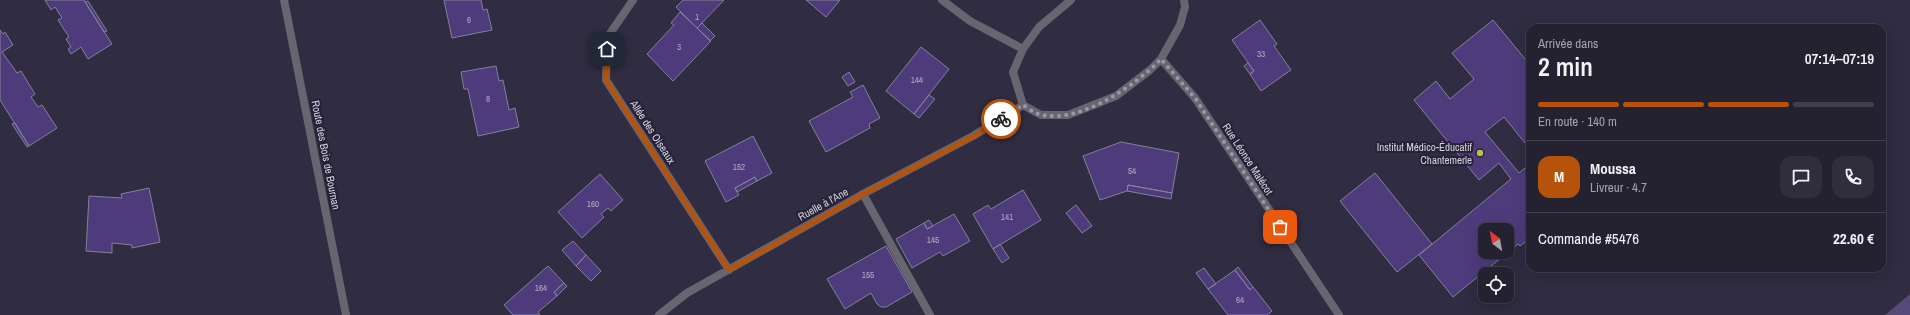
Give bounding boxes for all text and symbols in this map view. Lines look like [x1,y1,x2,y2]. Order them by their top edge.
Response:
house number: 1 [695,11,699,23]
house number: 6 [467,14,471,26]
pin [590,32,624,66]
text: Arrivée dans [1538,35,1598,52]
icon: home [596,38,618,60]
house number: 3 [677,41,681,53]
house number: 33 [1257,48,1265,60]
text: 07:14–07:19 [1805,48,1874,69]
text: 2 min [1538,49,1593,84]
house number: 144 [911,74,923,86]
house number: 8 [486,93,490,105]
street label: Allée des Oiseaux [627,97,679,167]
street label: Route des Bois de Bournan [309,99,343,211]
courier [981,99,1021,139]
icon: bike [990,108,1012,130]
text: En route · 140 m [1538,113,1617,130]
street label: Rue Léonce Malécot [1220,120,1277,198]
place label: Institut Médico-Éducatif Chantemerle [1377,140,1472,167]
marker: Institut Médico-Éducatif Chantemerle [1475,148,1485,158]
button: chat [1780,156,1822,198]
button: phone [1832,156,1874,198]
text: Moussa [1590,158,1636,179]
house number: 152 [733,161,745,173]
house number: 54 [1128,165,1136,177]
text: M [1554,166,1564,187]
text: Livreur · 4.7 [1590,179,1647,196]
street label: Ruelle à l'Ane [795,184,851,224]
house number: 160 [587,198,599,210]
pin [1263,210,1297,244]
house number: 141 [1001,211,1013,223]
icon: bag [1269,216,1291,238]
north arrow [1478,223,1514,259]
map controls [1478,223,1514,303]
text: Commande #5476 [1538,228,1639,249]
text: 22.60 € [1833,228,1874,249]
house number: 145 [927,234,939,246]
button: locate [1478,267,1514,303]
house number: 155 [862,269,874,281]
house number: 164 [535,282,547,294]
house number: 64 [1236,294,1244,306]

